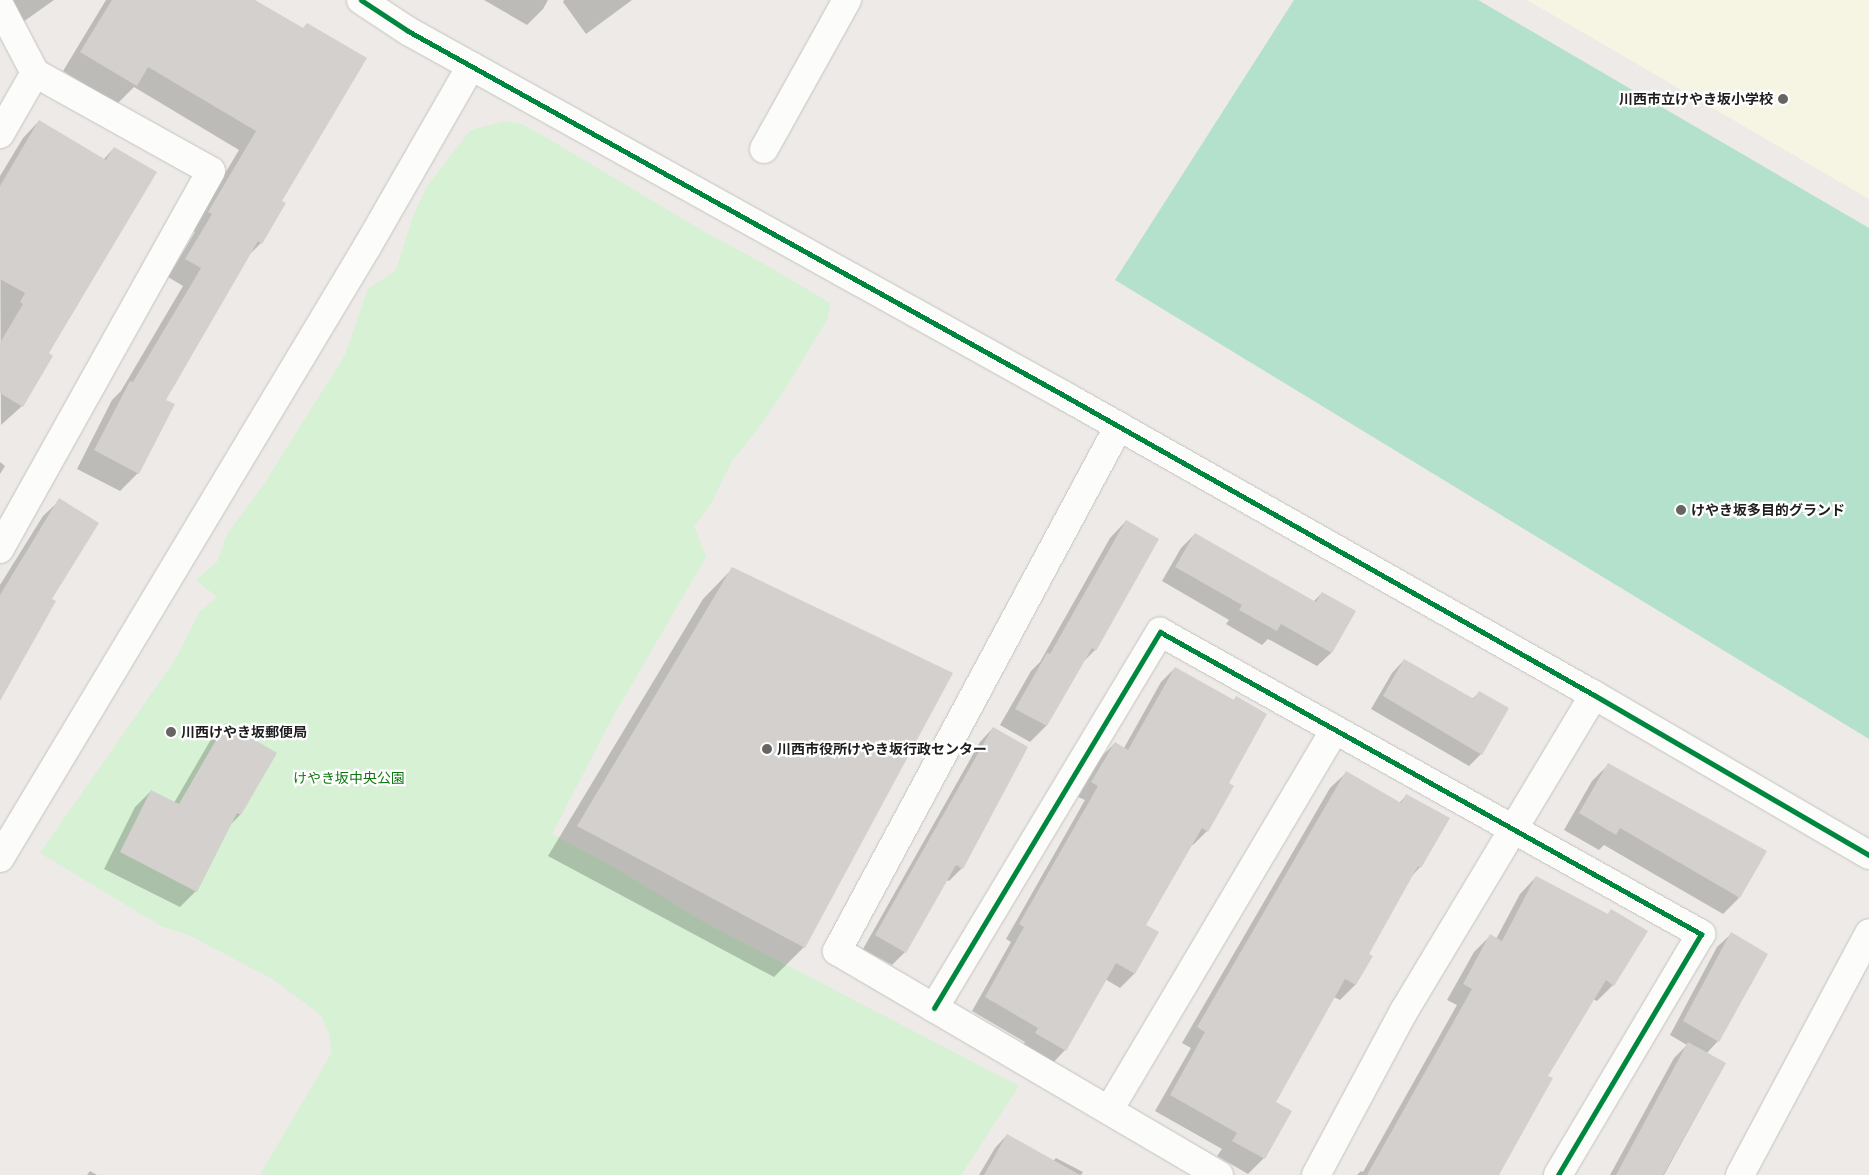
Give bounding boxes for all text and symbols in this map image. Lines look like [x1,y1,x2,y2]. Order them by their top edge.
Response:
place label: 川西市立けやき坂小学校 [1619,91,1773,107]
marker: 川西市立けやき坂小学校 [1777,93,1789,105]
place label: けやき坂多目的グランド [1691,502,1845,518]
marker: けやき坂多目的グランド [1675,504,1687,516]
place label: 川西けやき坂郵便局 [181,724,307,740]
marker: 川西けやき坂郵便局 [165,726,177,738]
place label: 川西市役所けやき坂行政センター [777,741,987,757]
marker: 川西市役所けやき坂行政センター [761,743,773,755]
park label: けやき坂中央公園 [293,770,405,786]

